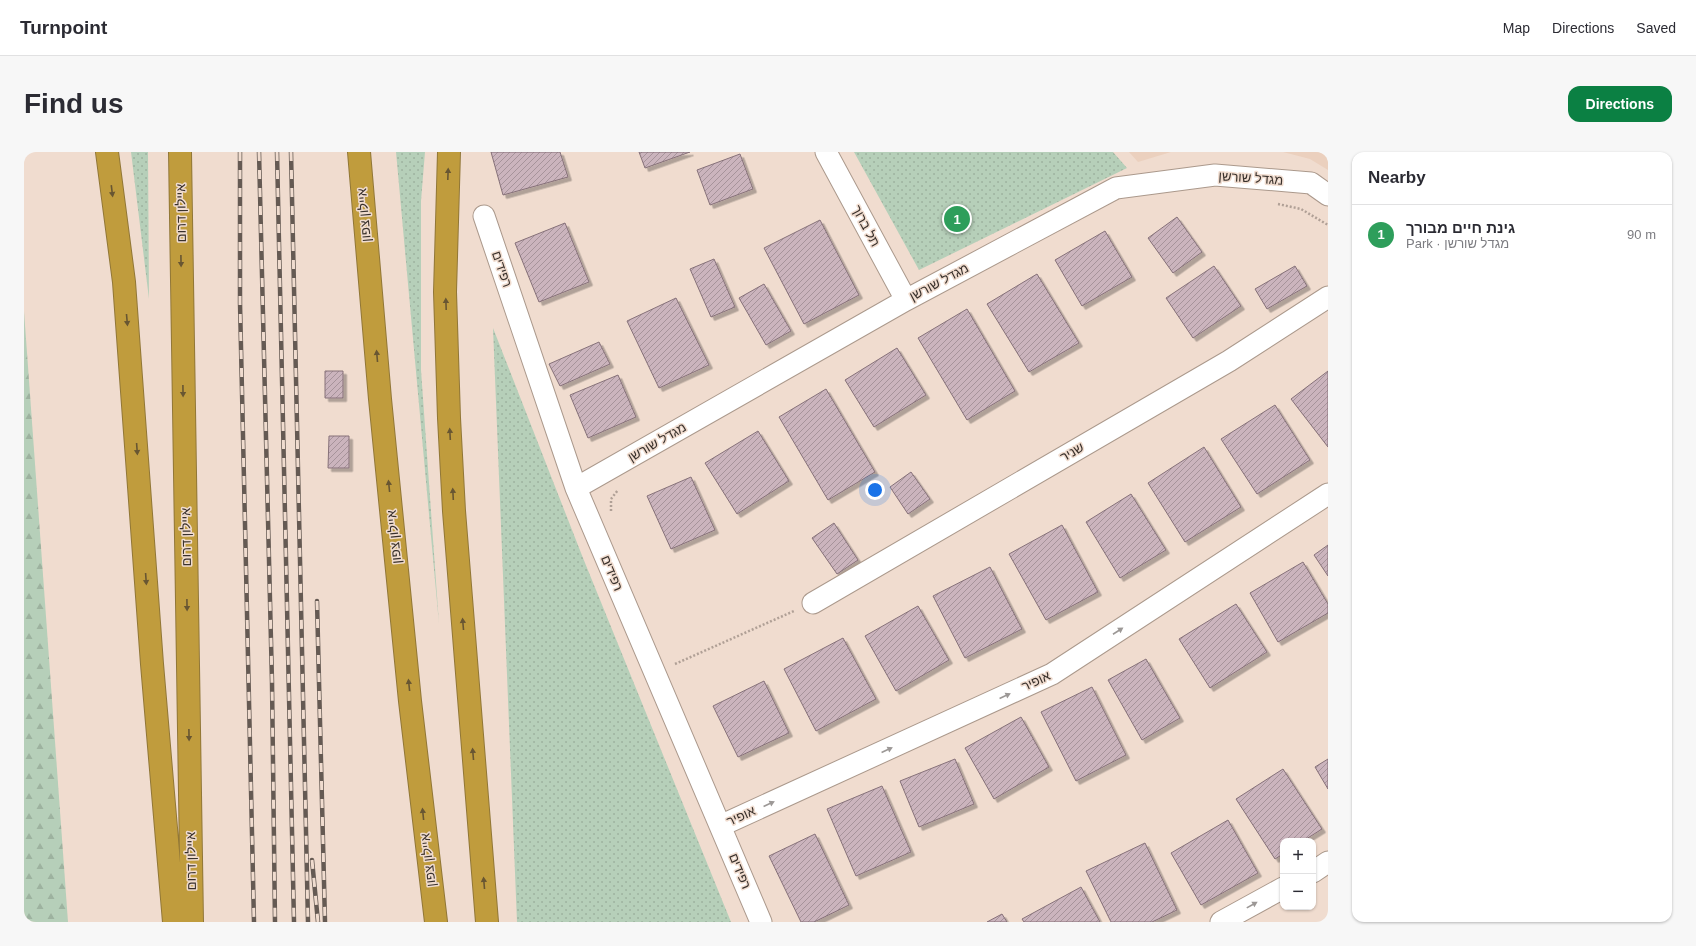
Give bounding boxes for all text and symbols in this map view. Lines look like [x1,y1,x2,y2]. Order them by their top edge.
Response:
text: Turnpoint [20,17,107,38]
text: Map [1503,20,1530,36]
text: Directions [1552,20,1614,36]
text: Saved [1636,20,1676,36]
button: Directions [1568,86,1672,122]
text: Find us [24,88,124,119]
one-way arrow [445,167,451,180]
street label: מגדל שורשן [1218,168,1284,188]
text: Nearby [1368,168,1426,187]
street label: איילון דרום [173,184,189,242]
one-way arrow [109,185,115,197]
street label: איילון צפון [354,187,374,243]
street label: תל ברוך [849,203,883,249]
pin: 1 [944,204,970,234]
text: גינת חיים מבורך [1406,219,1515,236]
text: 1 [1377,227,1385,242]
text: 90 m [1627,227,1656,242]
text: Park · מגדל שורשן [1406,236,1509,251]
street label: רפידים [489,249,515,289]
one-way arrow [178,255,185,267]
street label: מגדל שורשן [907,260,971,304]
one-way arrow [442,298,449,310]
one-way arrow [123,314,130,326]
one-way arrow [373,350,380,362]
one-way arrow [180,385,186,398]
street label: מגדל שורשן [625,419,689,465]
one-way arrow [447,428,454,440]
street label: שניר [1057,439,1087,465]
one-way arrow [134,443,141,455]
one-way arrow [386,480,392,492]
your location [865,480,885,500]
one-way arrow [450,488,457,500]
street label: איילון דרום [178,508,194,566]
street label: איילון צפון [384,509,404,565]
street label: רפידים [598,553,626,593]
one-way arrow [142,573,149,585]
one-way arrow [184,599,190,612]
one-way arrow [460,618,467,630]
one-way arrow [1112,628,1123,635]
street label: אופיר [1019,668,1053,694]
one-way arrow [405,679,412,691]
one-way arrow [999,693,1011,699]
one-way arrow [186,729,192,742]
one-way arrow [470,747,477,760]
one-way arrow [881,747,892,753]
one-way arrow [763,801,774,807]
street label: אופיר [724,803,758,829]
one-way arrow [420,808,426,820]
street label: איילון דרום [183,832,199,890]
street label: איילון צפון [417,832,439,888]
map controls [1280,838,1316,910]
button: + [1280,838,1316,874]
street label: רפידים [726,851,754,891]
button: − [1280,874,1316,910]
one-way arrow [480,877,487,889]
one-way arrow [1246,902,1258,909]

